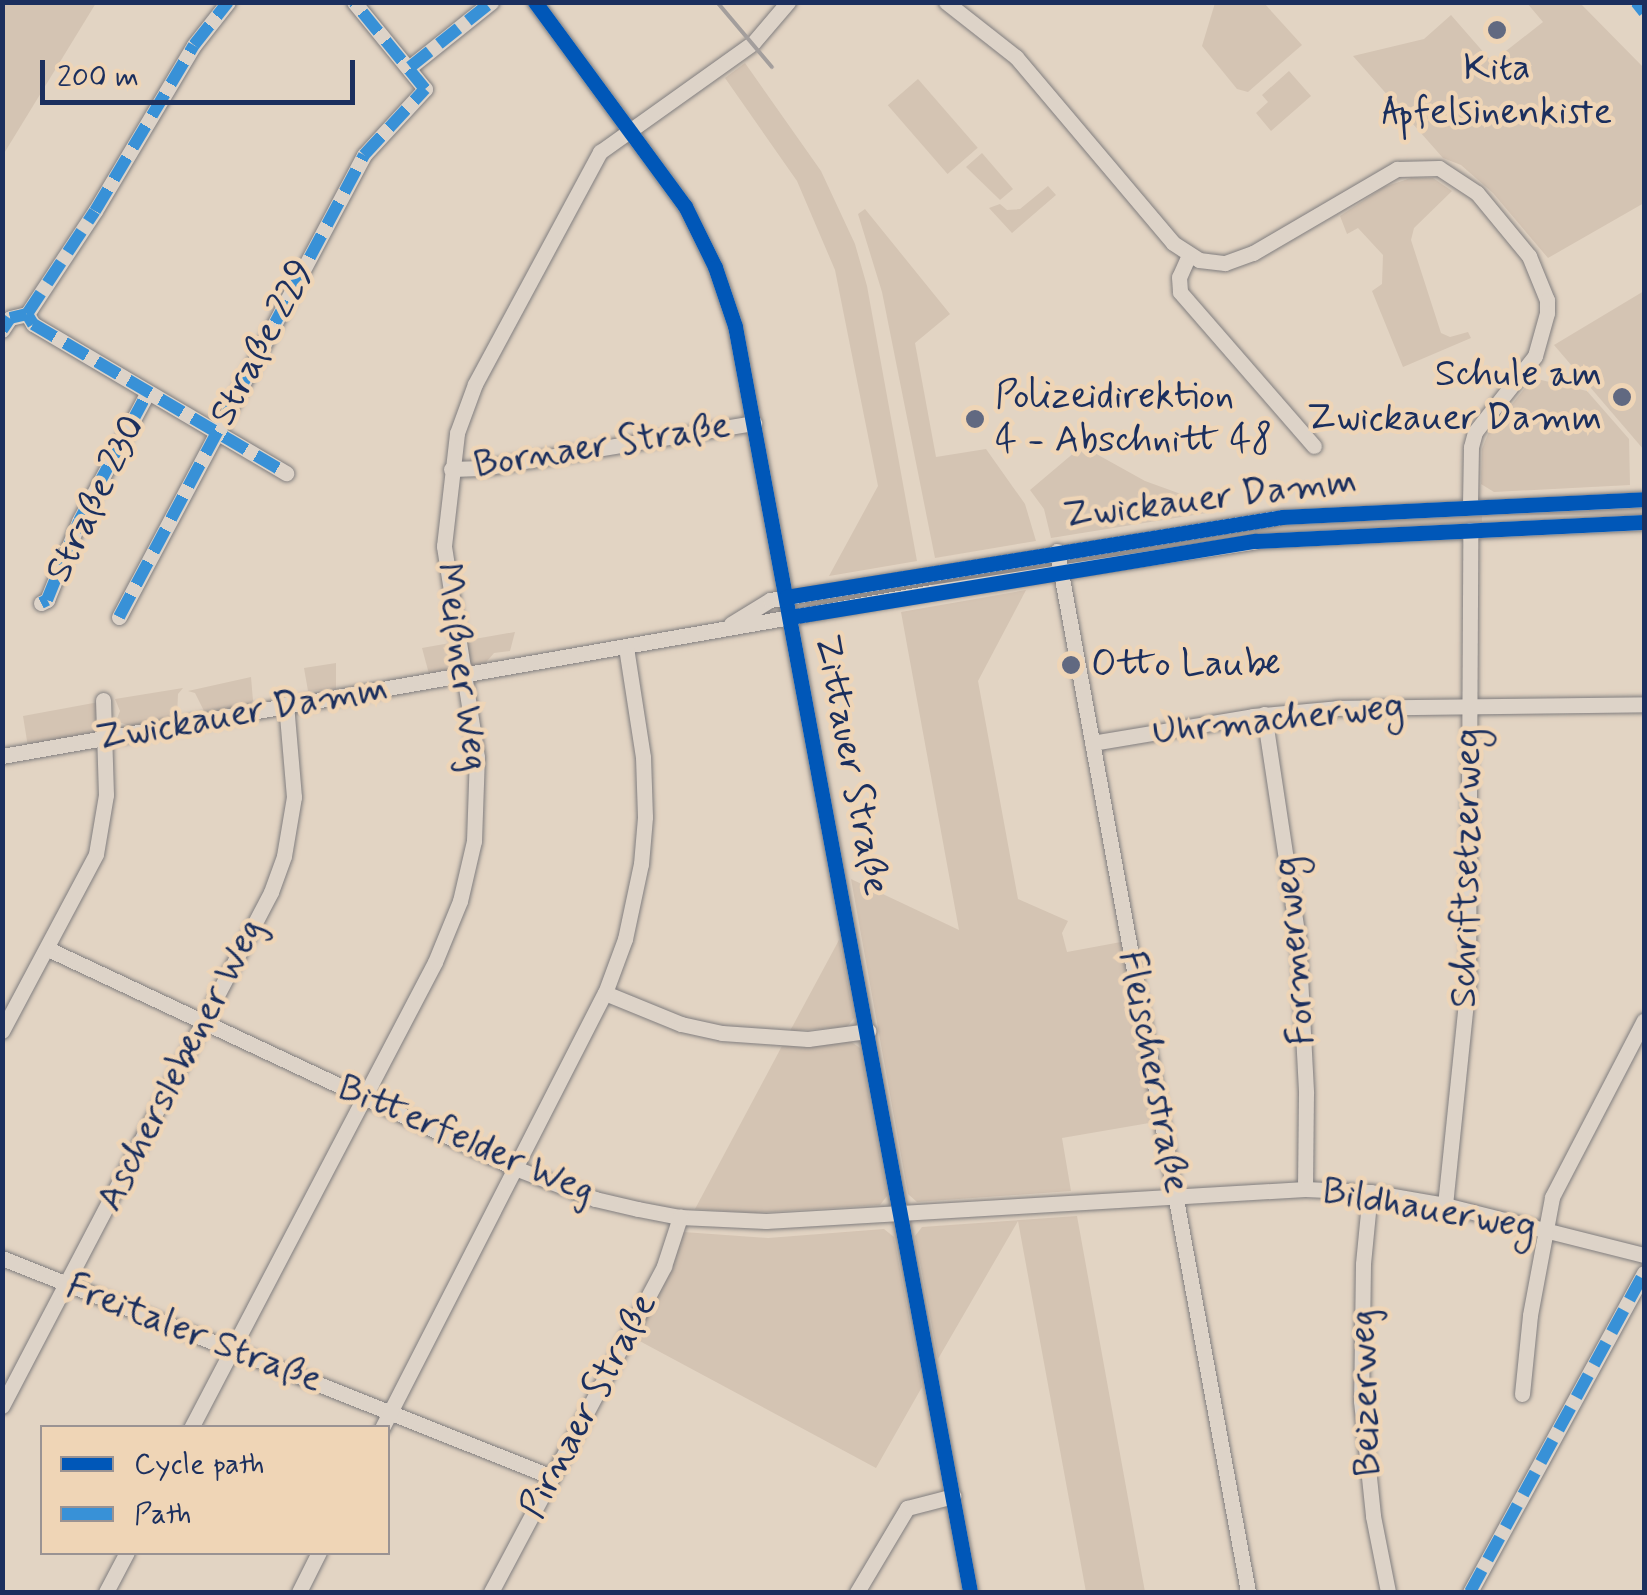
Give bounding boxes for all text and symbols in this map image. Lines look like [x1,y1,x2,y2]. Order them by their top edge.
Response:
marker: Kita Apfelsinenkiste [1486,19,1508,41]
scale bar [45,40,360,102]
place label: Kita Apfelsinenkiste [1382,46,1612,136]
text: 200 m [57,58,139,97]
street label: Straße 229 [200,252,326,434]
place label: Schule am Zwickauer Damm [1299,352,1602,442]
place label: Polizeidirektion 4 - Abschnitt 48 [995,374,1272,464]
marker: Schule am Zwickauer Damm [1611,386,1633,408]
street label: Bornaer Straße [471,403,733,489]
street label: Straße 230 [36,408,156,590]
marker: Polizeidirektion 4 - Abschnitt 48 [964,408,986,430]
street label: Zwickauer Damm [1057,458,1363,540]
street label: Meißner Weg [424,558,498,776]
street label: Zittauer Straße [803,631,899,899]
place label: Otto Laube [1091,642,1274,688]
marker: Otto Laube [1060,654,1082,676]
street label: Zwickauer Damm [89,665,395,763]
street label: Uhrmacherweg [1150,684,1406,756]
street label: Schriftsetzerweg [1442,728,1492,1008]
street label: Formerweg [1264,855,1326,1047]
street label: Ascherslebener Weg [87,909,275,1221]
street label: Fleischerstraße [1107,947,1199,1197]
street label: Bitterfelder Weg [329,1065,603,1215]
street label: Bildhauerweg [1319,1169,1539,1251]
street label: Freitaler Straße [60,1264,328,1404]
street label: Pirnaer Straße [511,1286,667,1526]
street label: Beizerweg [1340,1309,1392,1477]
legend [40,1425,390,1555]
text: Cycle path [134,1445,265,1484]
text: Path [134,1495,192,1534]

